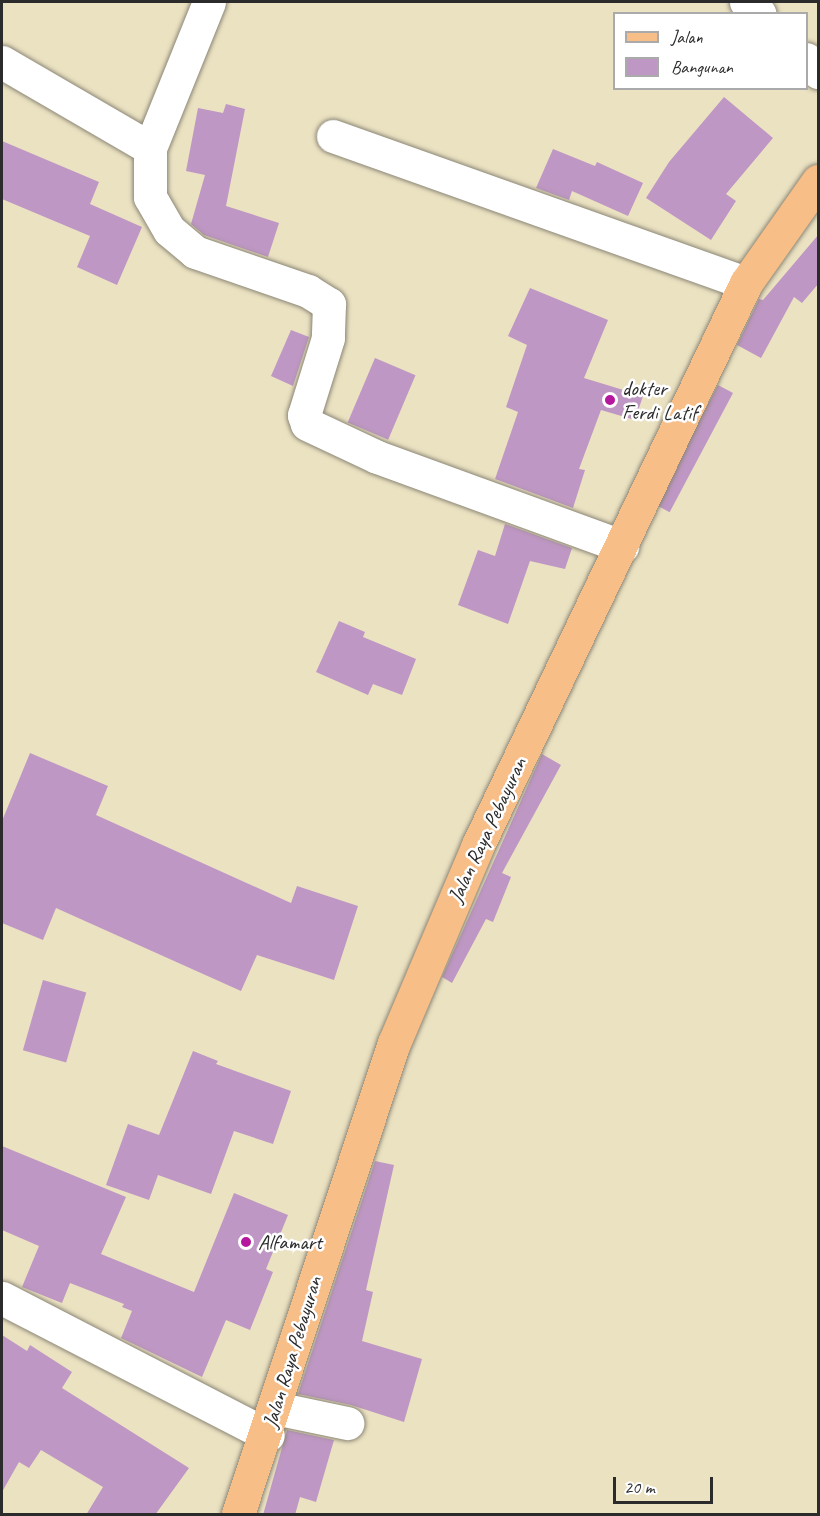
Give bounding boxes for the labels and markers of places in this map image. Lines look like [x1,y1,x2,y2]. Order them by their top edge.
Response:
place label: dokter Ferdi Latif [622,375,698,425]
marker: dokter Ferdi Latif [603,393,617,407]
place label: Alfamart [258,1229,322,1255]
marker: Alfamart [239,1235,253,1249]

